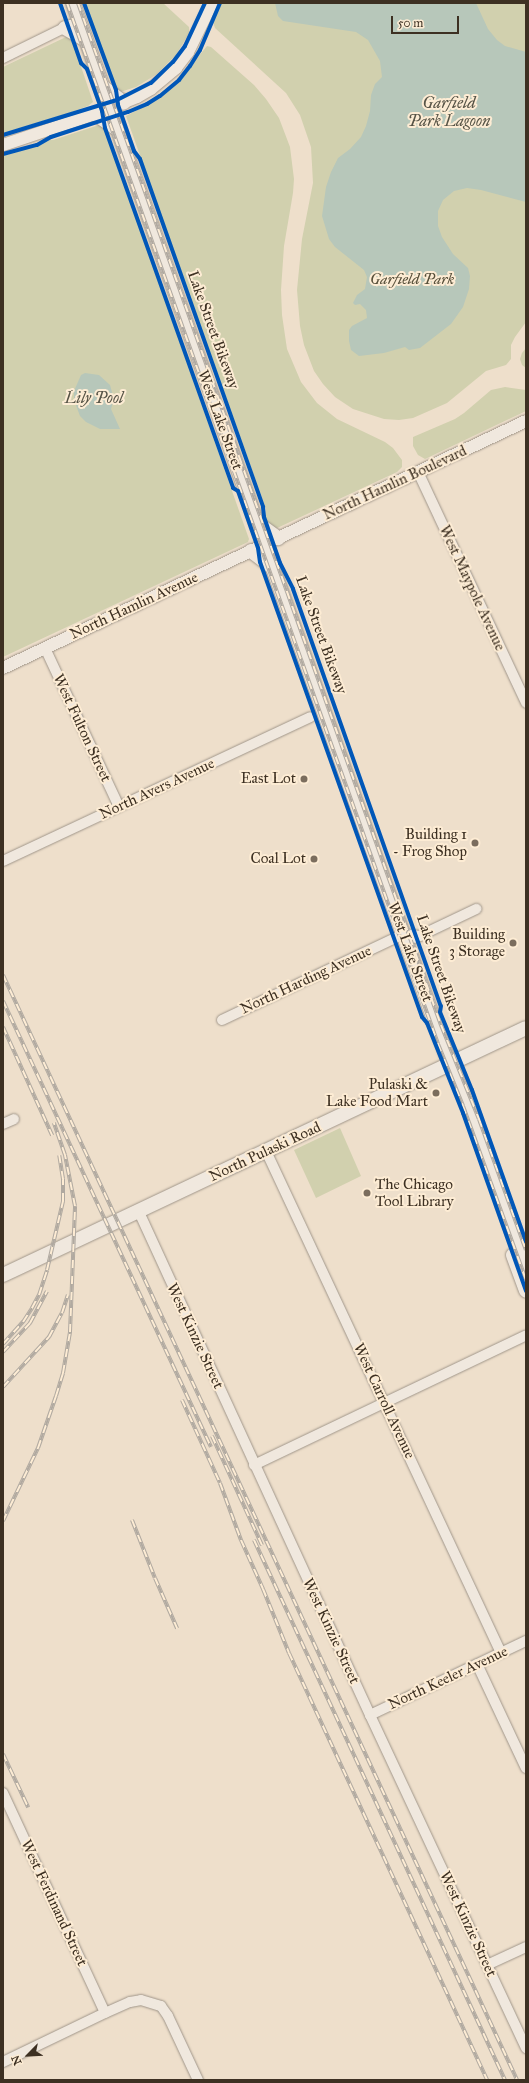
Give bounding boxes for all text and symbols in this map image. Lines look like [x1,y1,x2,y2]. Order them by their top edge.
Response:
scale bar [393,8,461,34]
text: 50 m [398,16,423,30]
water label: Garfield Park Lagoon [408,93,490,131]
street label: Lake Street Bikeway [183,269,243,391]
park label: Garfield Park [370,271,454,289]
street label: West Lake Street [194,368,246,472]
water label: Lily Pool [65,388,123,408]
street label: North Hamlin Boulevard [320,442,470,524]
street label: West Maypole Avenue [435,522,509,654]
street label: North Hamlin Avenue [67,568,201,644]
street label: Lake Street Bikeway [291,574,351,696]
street label: West Fulton Street [49,671,115,785]
street label: North Avers Avenue [97,754,217,824]
place label: East Lot [241,770,296,788]
marker: East Lot [299,774,309,784]
place label: Building 1 - Frog Shop [393,825,467,860]
marker: Building 1 - Frog Shop [470,838,480,848]
place label: Coal Lot [250,850,306,868]
marker: Coal Lot [309,854,319,864]
street label: West Lake Street [384,900,436,1004]
street label: Lake Street Bikeway [412,912,470,1036]
place label: Building 3 Storage [449,925,505,960]
marker: Building 3 Storage [508,938,518,948]
street label: North Harding Avenue [238,942,374,1018]
place label: Pulaski & Lake Food Mart [326,1075,428,1110]
marker: Pulaski & Lake Food Mart [431,1088,441,1098]
street label: North Pulaski Road [206,1118,324,1186]
place label: The Chicago Tool Library [375,1175,454,1210]
marker: The Chicago Tool Library [362,1188,372,1198]
street label: West Kinzie Street [163,1280,227,1392]
street label: West Carroll Avenue [349,1340,419,1462]
street label: West Kinzie Street [299,1575,363,1687]
street label: North Keeler Avenue [385,1642,511,1714]
street label: West Ferdinand Street [17,1837,91,1969]
street label: West Kinzie Street [436,1868,500,1980]
north arrow [8,2035,48,2075]
text: N [9,2053,24,2067]

